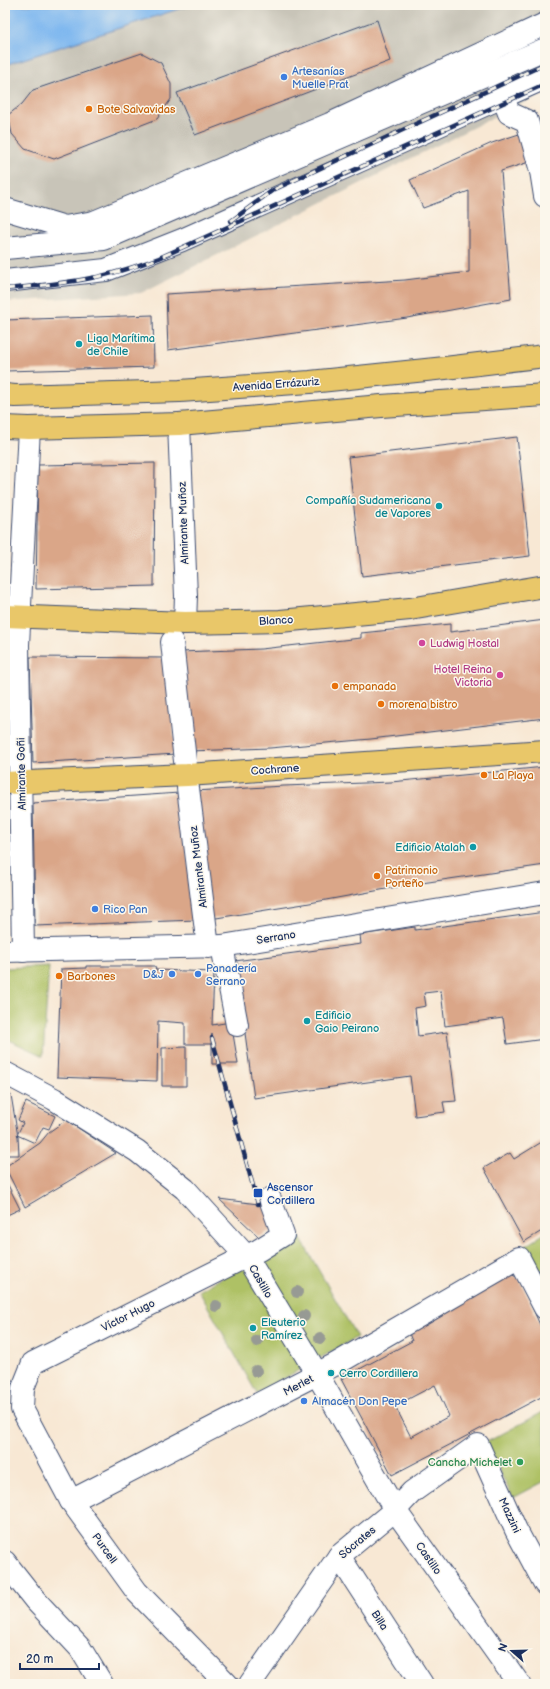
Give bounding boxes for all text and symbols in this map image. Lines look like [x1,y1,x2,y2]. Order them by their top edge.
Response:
place label: Artesanías Muelle Prat [292,65,349,91]
marker: Artesanías Muelle Prat [279,72,289,82]
place label: Bote Salvavidas [97,103,176,116]
marker: Bote Salvavidas [84,104,94,114]
place label: Liga Marítima de Chile [87,332,155,358]
marker: Liga Marítima de Chile [74,339,84,349]
street label: Avenida Errázuriz [232,375,321,394]
street label: Almirante Muñoz [176,481,191,565]
place label: Compañía Sudamericana de Vapores [305,494,432,520]
marker: Compañía Sudamericana de Vapores [434,501,444,511]
street label: Blanco [258,613,294,628]
place label: Ludwig Hostal [430,637,499,650]
marker: Ludwig Hostal [417,638,427,648]
place label: Hotel Reina Victoria [434,663,492,689]
marker: Hotel Reina Victoria [495,670,505,680]
place label: empanada [343,680,396,693]
marker: empanada [330,681,340,691]
place label: morena bistro [389,698,458,711]
marker: morena bistro [376,699,386,709]
street label: Almirante Goñi [14,737,29,811]
street label: Cochrane [250,761,300,778]
place label: La Playa [492,769,534,782]
marker: La Playa [479,770,489,780]
street label: Almirante Muñoz [187,824,210,909]
place label: Edificio Atalah [395,841,465,854]
marker: Edificio Atalah [468,842,478,852]
place label: Patrimonio Porteño [385,864,438,890]
marker: Patrimonio Porteño [372,871,382,881]
place label: Rico Pan [103,903,147,916]
marker: Rico Pan [90,904,100,914]
street label: Serrano [256,928,297,947]
place label: Panadería Serrano [206,962,257,988]
place label: D&J [143,968,164,981]
marker: D&J [167,969,177,979]
marker: Panadería Serrano [193,969,203,979]
place label: Barbones [67,970,116,983]
marker: Barbones [54,971,64,981]
place label: Edificio Gaio Peirano [315,1009,379,1035]
marker: Edificio Gaio Peirano [302,1016,312,1026]
place label: Ascensor Cordillera [267,1181,315,1207]
marker: Ascensor Cordillera [252,1187,264,1199]
street label: Castillo [246,1262,275,1300]
street label: Víctor Hugo [99,1296,157,1334]
place label: Eleuterio Ramírez [261,1316,306,1342]
marker: Eleuterio Ramírez [248,1323,258,1333]
place label: Cerro Cordillera [339,1367,418,1380]
marker: Cerro Cordillera [326,1368,336,1378]
street label: Merlet [281,1372,316,1399]
place label: Almacén Don Pepe [312,1395,408,1408]
marker: Almacén Don Pepe [299,1396,309,1406]
place label: Cancha Michelet [428,1456,513,1469]
marker: Cancha Michelet [515,1457,525,1467]
street label: Mazzini [496,1495,523,1535]
street label: Sócrates [336,1523,379,1561]
street label: Purcell [89,1531,120,1566]
street label: Castillo [413,1540,444,1577]
street label: Billa [368,1608,391,1633]
north arrow [492,1631,532,1671]
text: N [496,1642,511,1654]
scale bar [20,1645,99,1671]
text: 20 m [26,1652,53,1667]

